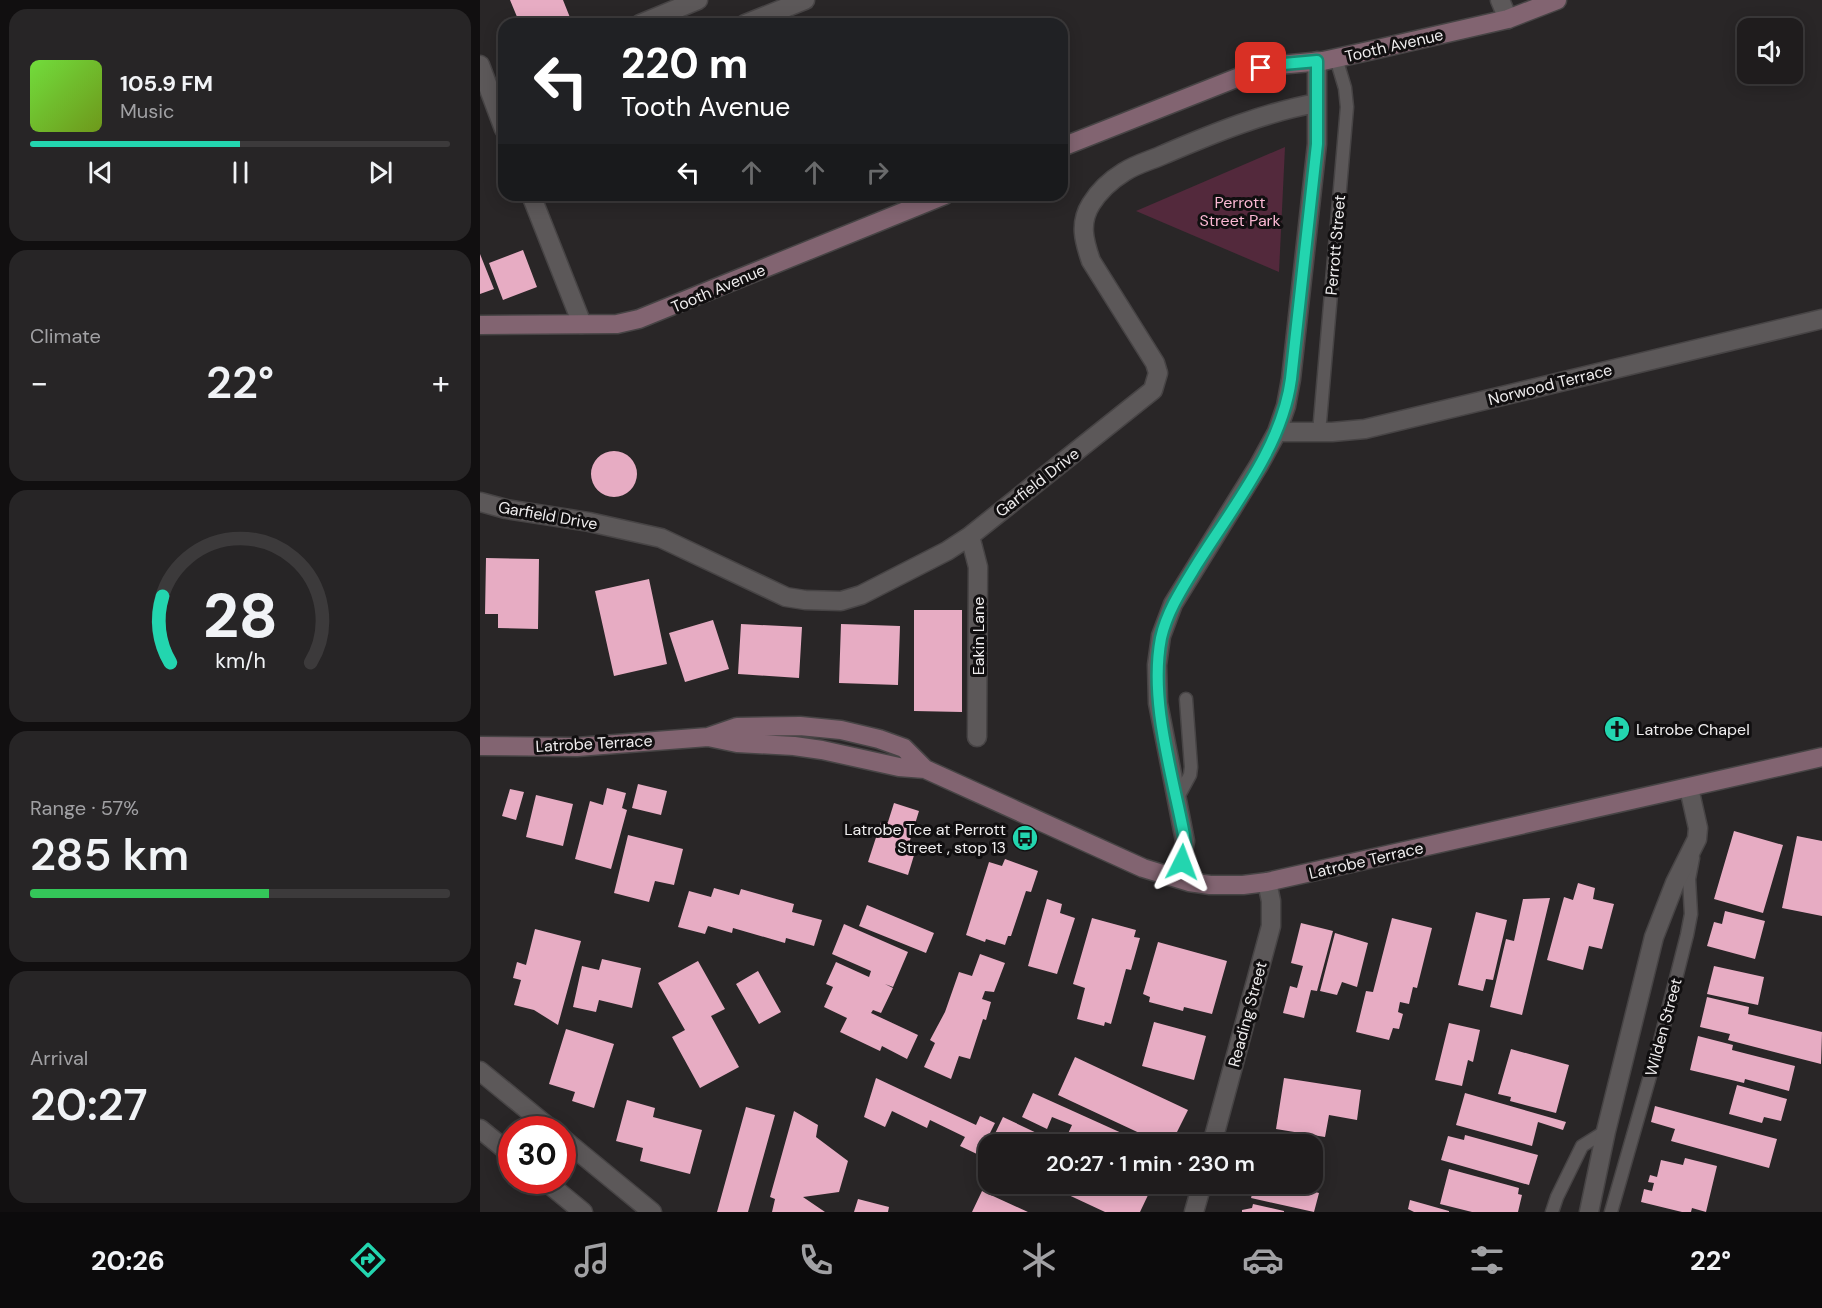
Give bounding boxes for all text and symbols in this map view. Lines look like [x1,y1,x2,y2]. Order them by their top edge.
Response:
map controls [1737,18,1803,84]
button: sound [1737,18,1803,84]
street label: Tooth Avenue [1343,24,1445,67]
text: 220 m [621,36,748,91]
icon: left [522,42,600,120]
pin [1235,42,1286,93]
icon: arrive [1244,51,1277,84]
text: 105.9 FM [120,69,213,98]
text: Tooth Avenue [621,89,790,124]
text: Music [120,98,175,124]
icon: previous [84,156,117,189]
icon: pause [224,156,257,189]
icon: next [364,156,397,189]
icon: left [672,156,705,189]
icon: ahead [735,156,768,189]
icon: ahead [798,156,831,189]
icon: right [861,156,894,189]
park label: Perrott Street Park [1199,192,1281,231]
street label: Perrott Street [1321,194,1350,296]
street label: Tooth Avenue [668,259,768,318]
text: Climate [30,323,101,349]
text: 22° [206,353,274,412]
street label: Norwood Terrace [1486,359,1614,410]
text: − [30,361,48,404]
text: + [432,361,450,404]
street label: Garfield Drive [991,443,1083,522]
street label: Garfield Drive [497,496,599,535]
text: 28 [202,575,278,656]
street label: Eakin Lane [968,597,989,675]
text: km/h [215,647,265,675]
church icon: Latrobe Chapel [1602,714,1632,744]
place label: Latrobe Chapel [1636,719,1750,740]
street label: Latrobe Terrace [535,730,653,757]
text: Range · 57% [30,795,139,821]
place label: Latrobe Tce at Perrott Street , stop 13 [844,819,1006,858]
bus stop icon: Latrobe Tce at Perrott Street , stop 13 [1010,823,1040,853]
text: 285 km [30,825,189,884]
position arrow [1150,830,1214,894]
street label: Latrobe Terrace [1307,837,1426,884]
street label: Reading Street [1223,959,1272,1069]
street label: Wilden Street [1640,976,1687,1079]
text: Arrival [30,1045,88,1071]
text: 20:27 [30,1075,148,1134]
speed limit sign: 30 [498,1116,576,1194]
text: 20:27 · 1 min · 230 m [1046,1149,1255,1178]
icon: directions [347,1239,389,1281]
icon: music [571,1239,613,1281]
icon: phone [795,1239,837,1281]
icon: climate [1018,1239,1060,1281]
icon: car [1242,1239,1284,1281]
icon: filters [1466,1239,1508,1281]
text: 20:26 [91,1243,165,1278]
text: 22° [1690,1243,1731,1278]

